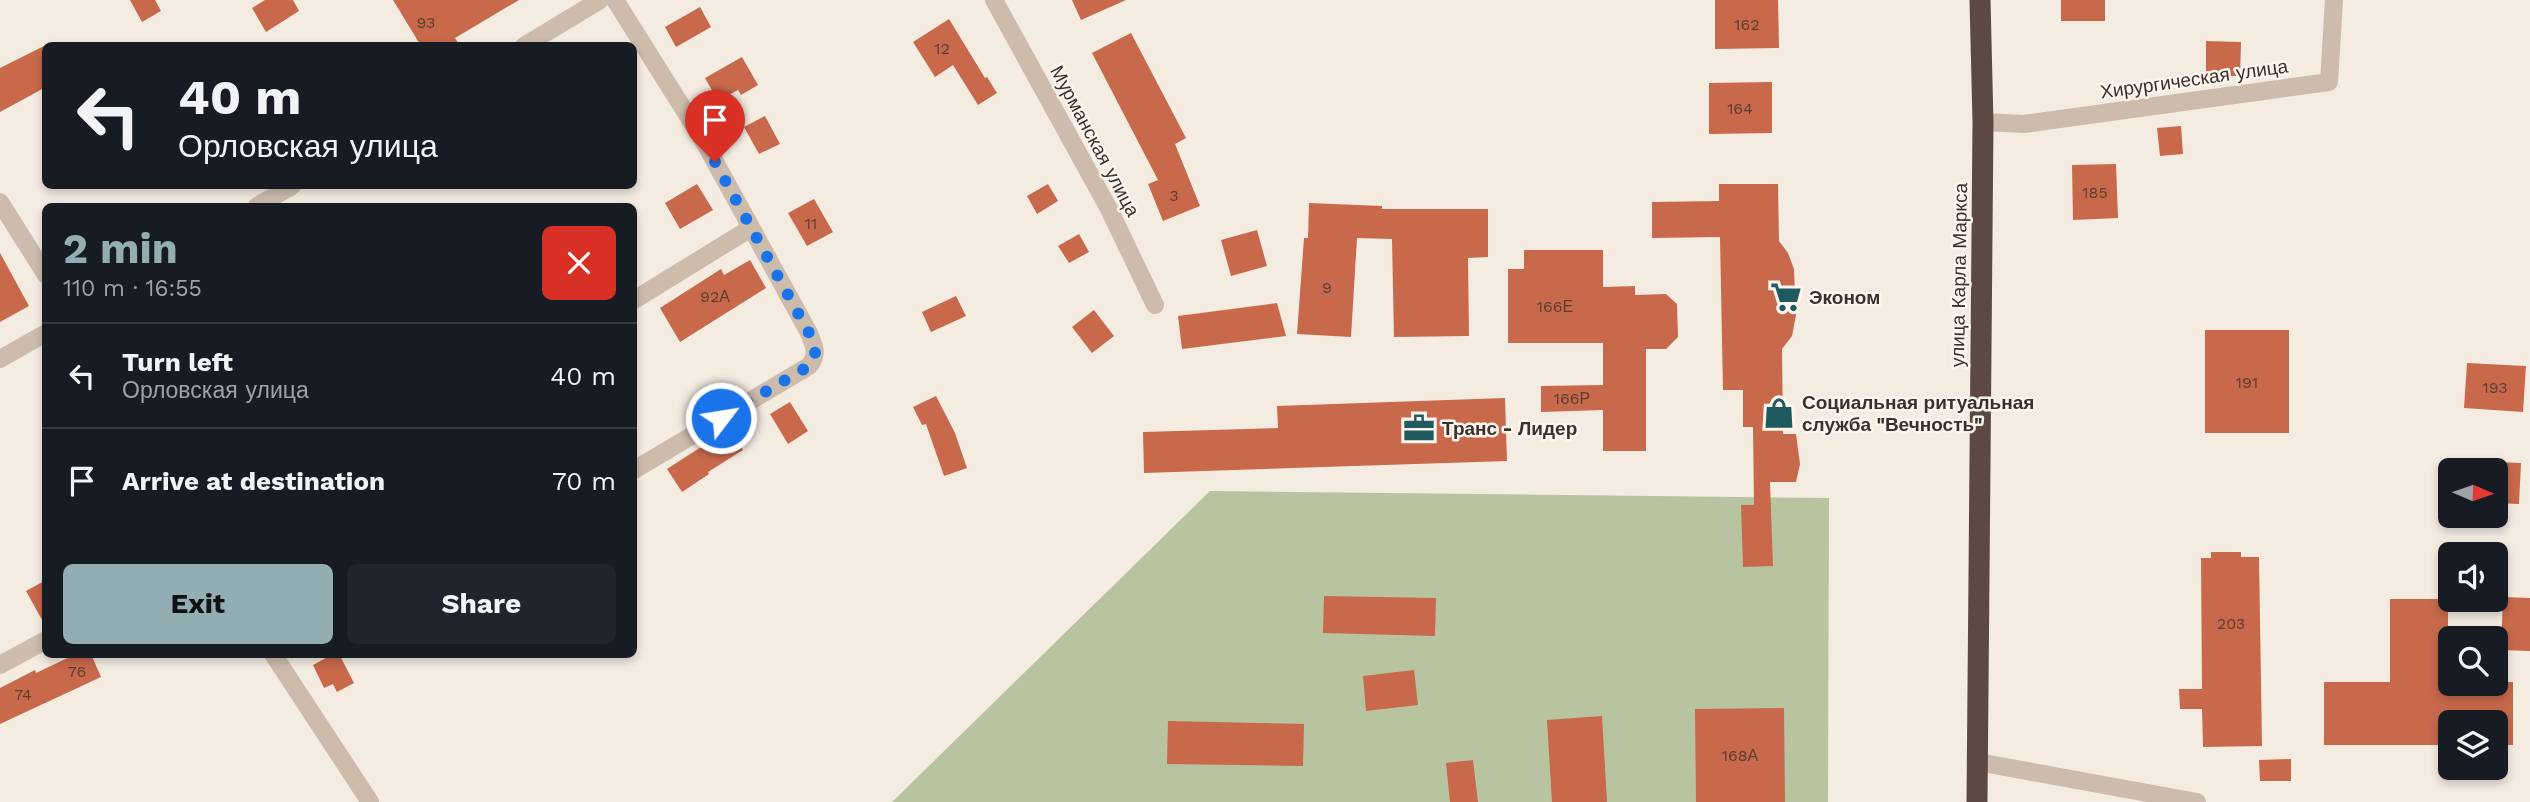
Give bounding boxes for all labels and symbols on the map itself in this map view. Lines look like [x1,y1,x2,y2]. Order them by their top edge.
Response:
house number: 93 [417,13,435,32]
house number: 162 [1734,15,1760,34]
house number: 12 [934,39,950,58]
street label: Хирургическая улица [2099,54,2290,104]
street label: Мурманская улица [1045,62,1145,221]
pin [685,90,745,162]
house number: 164 [1727,99,1753,118]
street label: улица Карла Маркса [1946,182,1972,367]
house number: 185 [2082,183,2108,202]
house number: 3 [1169,186,1179,205]
house number: 11 [805,214,817,233]
house number: 9 [1322,278,1332,297]
supermarket icon: Эконом [1769,280,1803,314]
place label: Эконом [1809,286,1880,309]
house number: 92А [700,287,730,306]
house number: 166Е [1537,297,1573,316]
house number: 191 [2236,373,2258,392]
house number: 193 [2482,378,2508,397]
position arrow [684,381,758,455]
house number: 166Р [1554,389,1590,408]
place label: Социальная ритуальная служба "Вечность" [1802,391,2034,436]
shop icon: Социальная ритуальная служба "Вечность" [1762,396,1796,430]
office icon: Транс - Лидер [1402,411,1436,445]
place label: Транс - Лидер [1442,417,1577,440]
north arrow [2438,458,2508,528]
house number: 203 [2217,614,2245,633]
house number: 76 [68,662,86,681]
house number: 74 [14,685,32,704]
house number: 168А [1722,746,1759,765]

